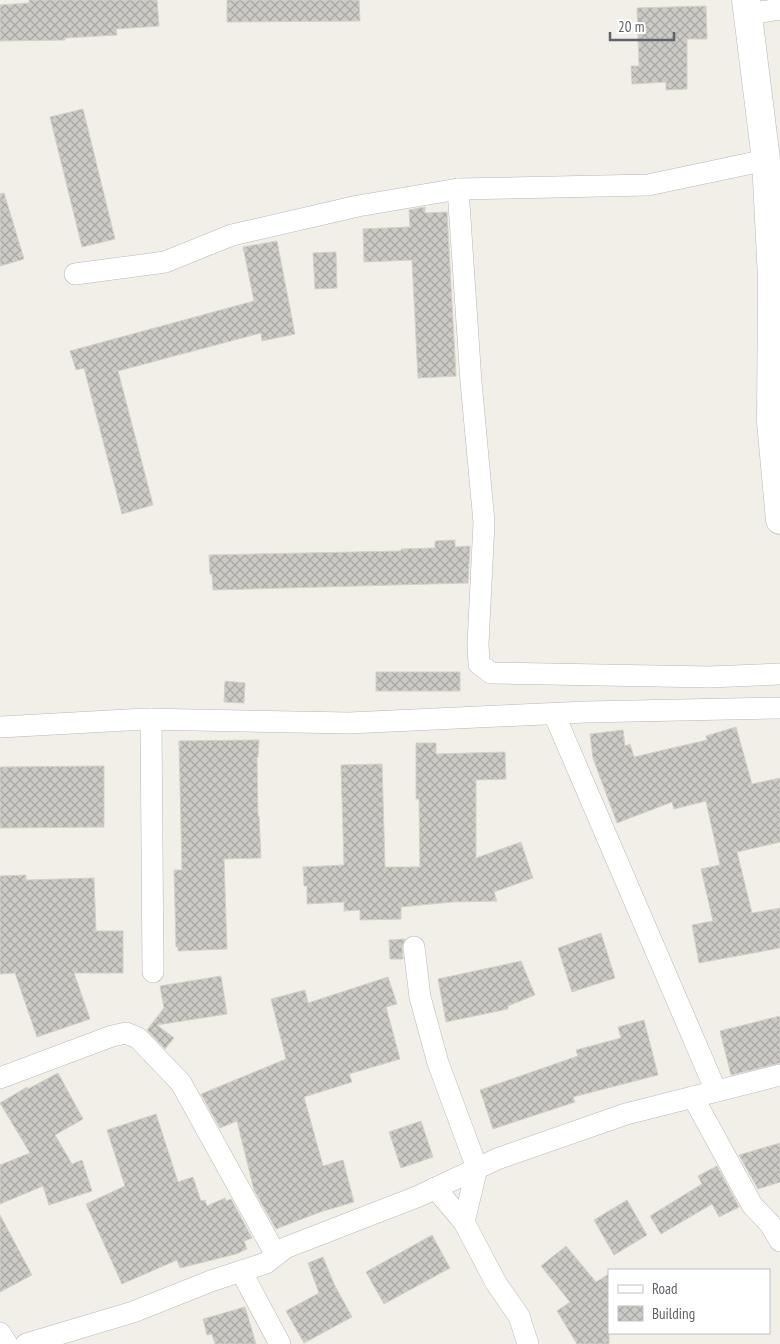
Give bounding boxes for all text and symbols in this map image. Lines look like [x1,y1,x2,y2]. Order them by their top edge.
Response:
scale bar [610,10,674,42]
text: 20 m [618,17,644,36]
legend [608,1269,770,1334]
text: Road [652,1279,678,1298]
text: Building [652,1304,695,1323]

